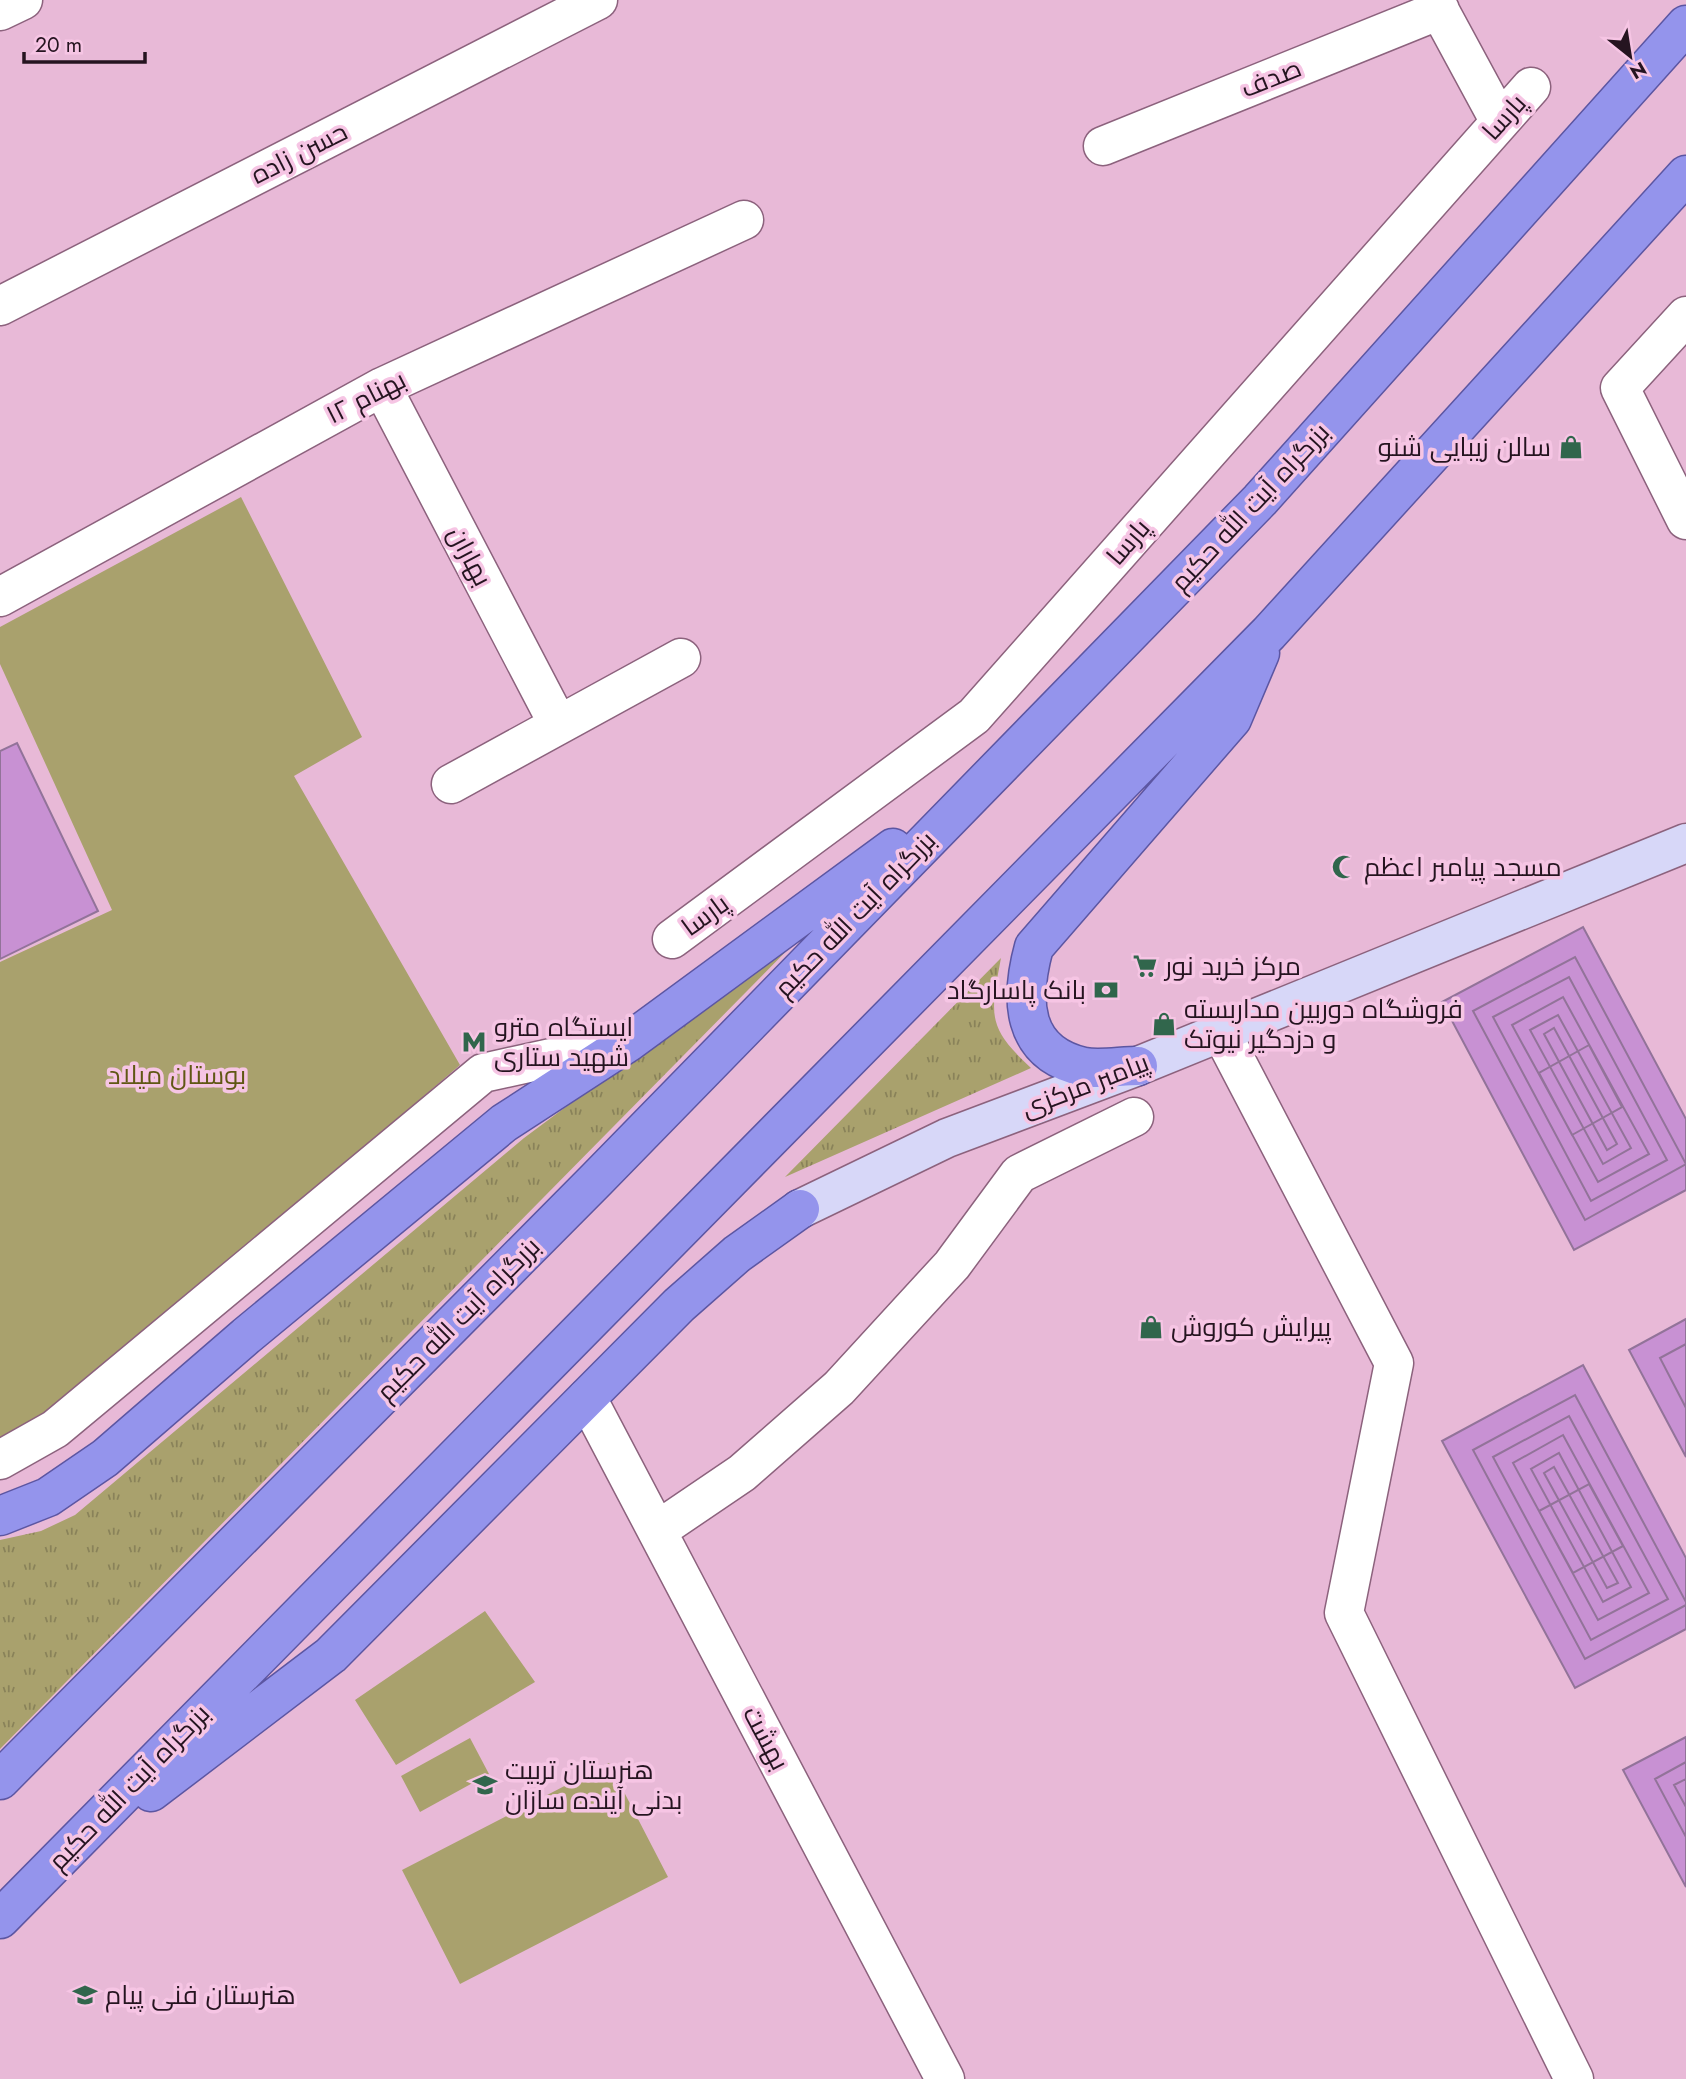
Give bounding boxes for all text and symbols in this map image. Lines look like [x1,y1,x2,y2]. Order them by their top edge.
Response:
scale bar [24,21,145,65]
north arrow [1595,21,1665,91]
text: 20 m [35,30,82,60]
street label: صدف [1235,49,1307,107]
text: N [1625,55,1652,86]
street label: پارسا [1473,85,1535,149]
street label: حسن زاده [244,112,354,194]
street label: بهنام ۱۲ [319,361,413,433]
street label: بزرگراه آیت الله حکیم [1162,414,1338,600]
place label: سالن زیبایی شنو [1378,428,1551,466]
shop icon: سالن زیبایی شنو [1557,433,1585,461]
street label: پارسا [1097,510,1159,574]
street label: بهاران [438,519,502,593]
street label: بزرگراه آیت الله حکیم [765,822,945,1006]
place label: مسجد پیامبر اعظم [1364,848,1562,886]
mosque icon: مسجد پیامبر اعظم [1330,853,1358,881]
street label: پارسا [673,885,737,945]
place label: مرکز خرید نور [1163,947,1301,985]
supermarket icon: مرکز خرید نور [1131,952,1159,980]
place label: بانک پاسارگاد [947,971,1086,1009]
bank icon: بانک پاسارگاد [1092,976,1120,1004]
place label: فروشگاه دوربین مداربسته و دزدگیر نیوتک‌ [1184,990,1463,1058]
place label: ایستگاه مترو شهید ستاری [494,1008,633,1076]
shop icon: فروشگاه دوربین مداربسته و دزدگیر نیوتک‌ [1150,1010,1178,1038]
metro station icon: ایستگاه مترو شهید ستاری [460,1028,488,1056]
street label: پیامبر مرکزی [1016,1043,1154,1127]
park label: بوستان میلاد [108,1056,246,1094]
street label: بزرگراه آیت الله حکیم [367,1228,549,1410]
place label: پیرایش کوروش [1171,1308,1331,1346]
shop icon: پیرایش کوروش [1137,1313,1165,1341]
street label: بزرگراه آیت الله حکیم [39,1695,219,1879]
street label: بهشت [733,1699,799,1777]
place label: هنرستان تربیت بدنی آینده سازان [505,1751,682,1819]
school or university icon: هنرستان تربیت بدنی آینده سازان [471,1771,499,1799]
place label: هنرستان فنی پیام [105,1976,296,2014]
school or university icon: هنرستان فنی پیام [71,1981,99,2009]

